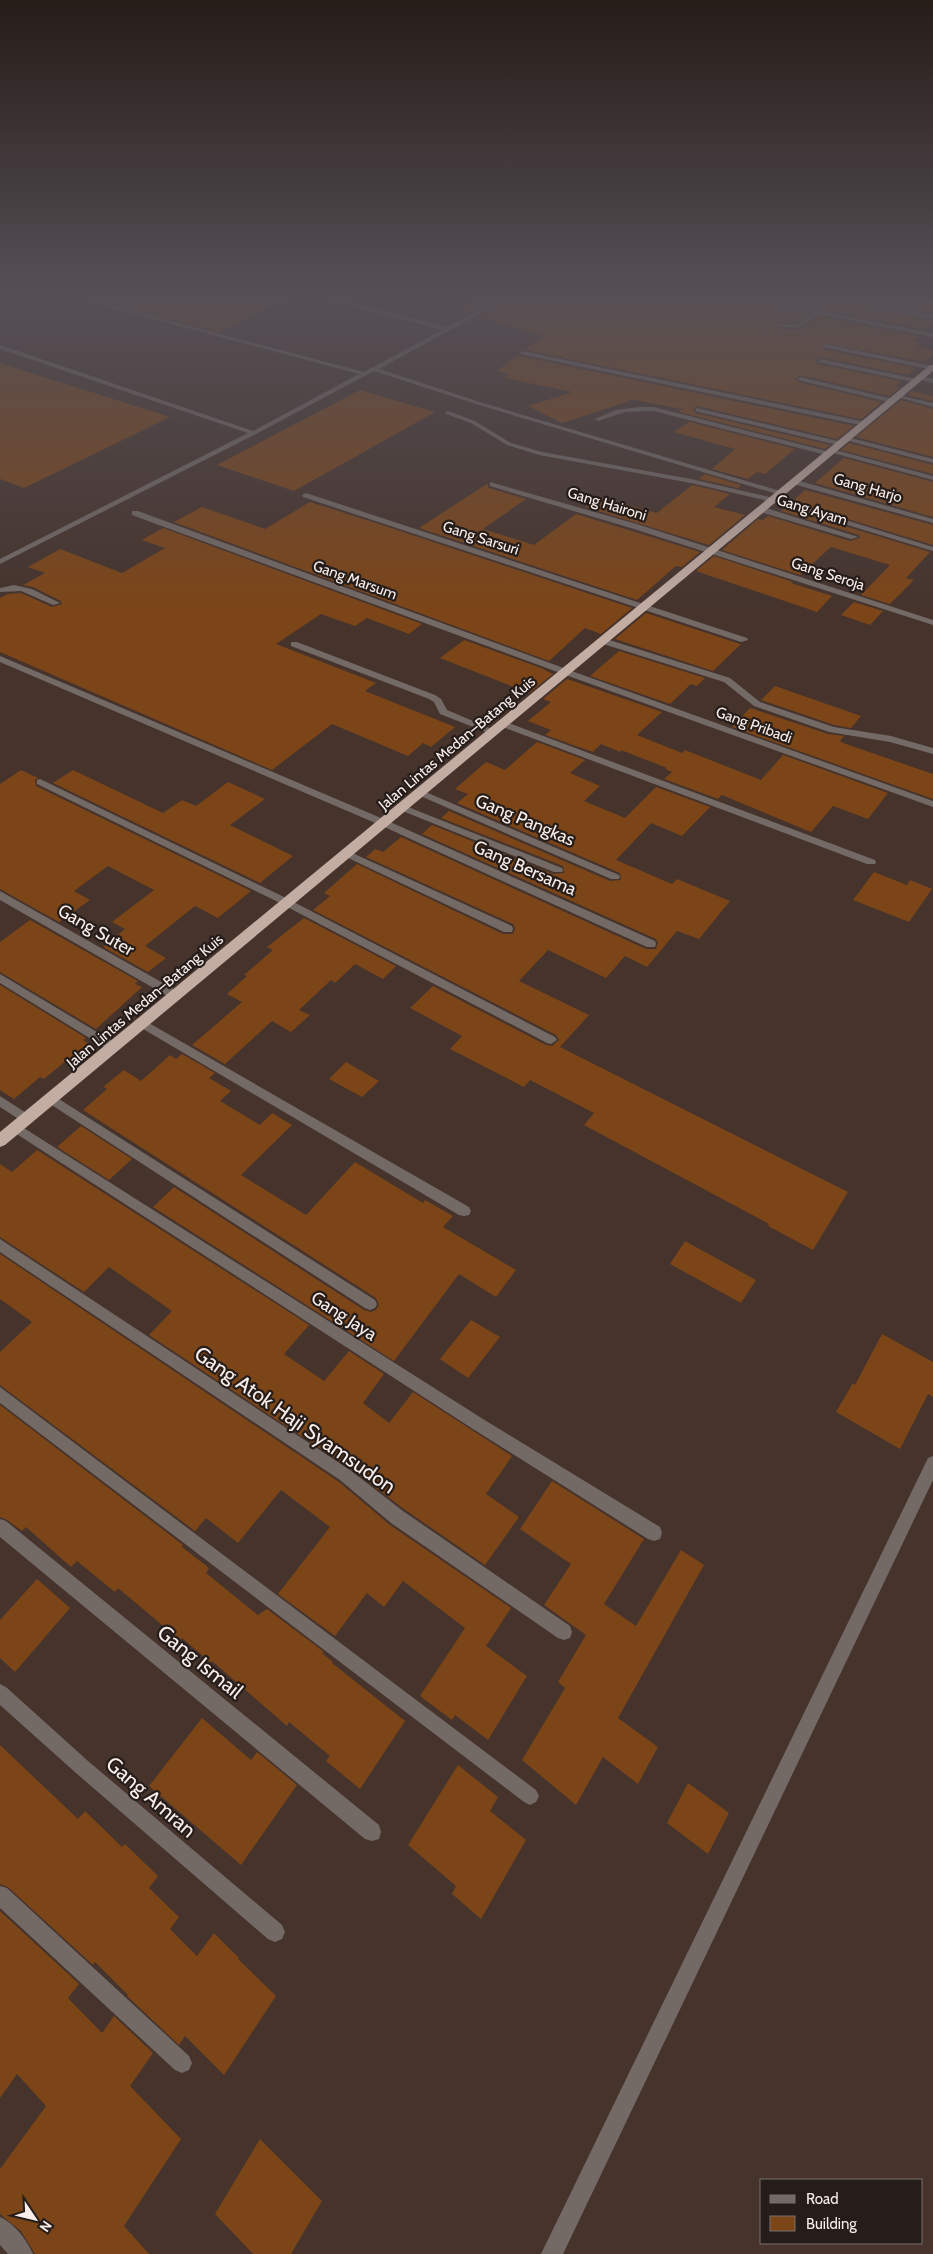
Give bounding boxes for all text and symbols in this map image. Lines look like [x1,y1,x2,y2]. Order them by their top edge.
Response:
street label: Gang Harjo [832,470,904,506]
street label: Gang Haironi [565,483,649,525]
street label: Gang Ayam [774,491,850,529]
street label: Gang Sarsuri [441,517,521,559]
street label: Gang Seroja [789,554,868,595]
street label: Gang Marsum [311,557,399,603]
street label: Jalan Lintas Medan–Batang Kuis [374,672,539,814]
street label: Gang Pribadi [713,703,795,747]
street label: Gang Pangkas [472,789,578,851]
street label: Gang Bersama [470,836,580,901]
street label: Gang Suter [54,899,138,961]
street label: Jalan Lintas Medan–Batang Kuis [62,930,227,1072]
street label: Gang Jaya [307,1287,381,1346]
street label: Gang Atok Haji Syamsudon [189,1341,401,1499]
street label: Gang Ismail [152,1620,248,1704]
street label: Gang Amran [101,1751,201,1842]
legend [760,2179,923,2244]
text: Road [806,2190,839,2208]
north arrow [10,2194,60,2244]
text: Building [806,2215,857,2233]
text: N [35,2217,56,2236]

